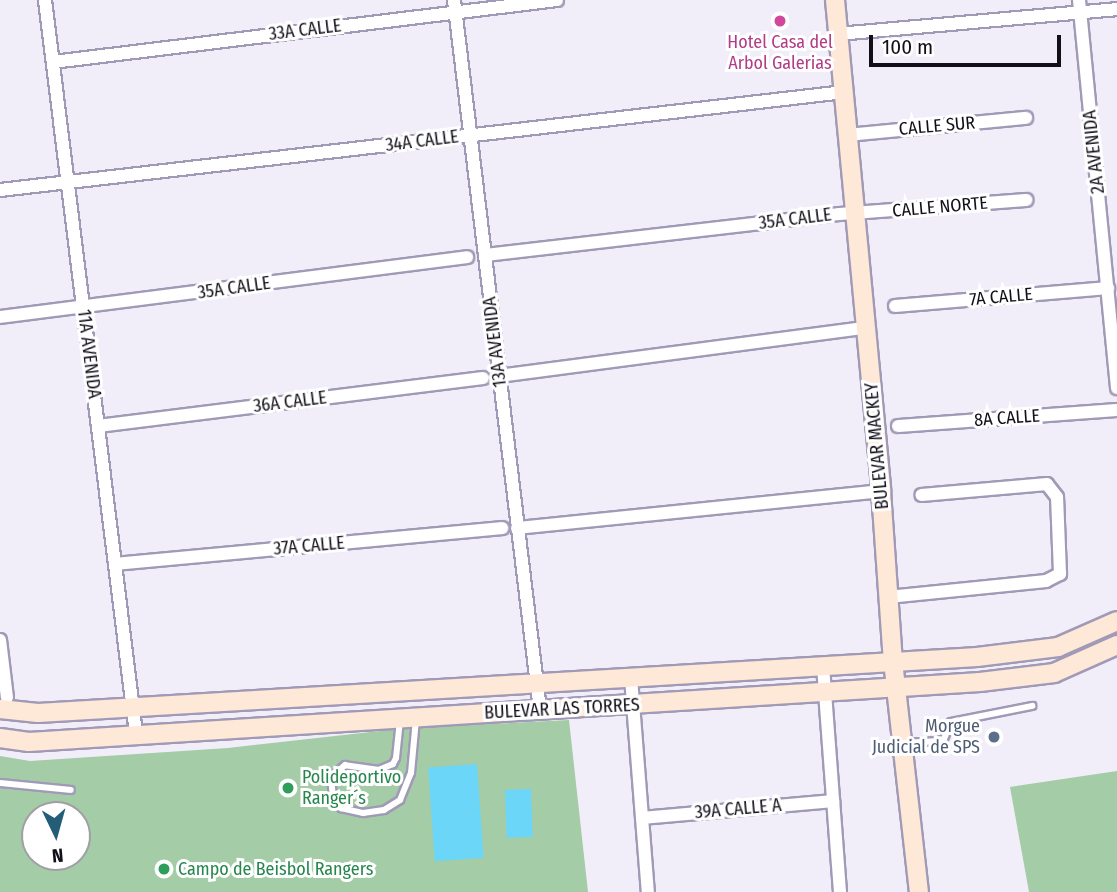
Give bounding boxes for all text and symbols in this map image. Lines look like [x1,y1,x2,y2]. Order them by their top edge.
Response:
marker: Hotel Casa del Arbol Galerias [772,13,788,29]
street label: 33A CALLE [267,15,343,45]
scale bar [872,21,1064,65]
place label: Hotel Casa del Arbol Galerias [727,32,833,74]
text: 100 m [882,34,933,60]
street label: 2A AVENIDA [1079,109,1109,195]
street label: CALLE SUR [898,112,976,140]
street label: 34A CALLE [384,126,460,156]
street label: CALLE NORTE [891,192,989,222]
street label: 35A CALLE [757,204,833,234]
street label: 35A CALLE [196,272,272,304]
street label: 7A CALLE [968,283,1034,311]
street label: 13A AVENIDA [479,296,511,388]
street label: 11A AVENIDA [73,308,105,400]
street label: BULEVAR MACKEY [861,382,893,510]
street label: 36A CALLE [252,387,328,417]
street label: 8A CALLE [973,405,1041,431]
street label: 37A CALLE [272,532,346,560]
street label: BULEVAR LAS TORRES [484,694,640,724]
place label: Morgue Judicial de SPS [872,716,980,758]
marker: Morgue Judicial de SPS [986,729,1002,745]
place label: Polideportivo Ranger´s [302,767,401,810]
marker: Polideportivo Ranger´s [280,780,296,796]
street label: 39A CALLE A [694,794,782,824]
north arrow [21,801,91,871]
text: N [51,843,64,867]
place label: Campo de Beisbol Rangers [178,858,373,880]
marker: Campo de Beisbol Rangers [156,861,172,877]

